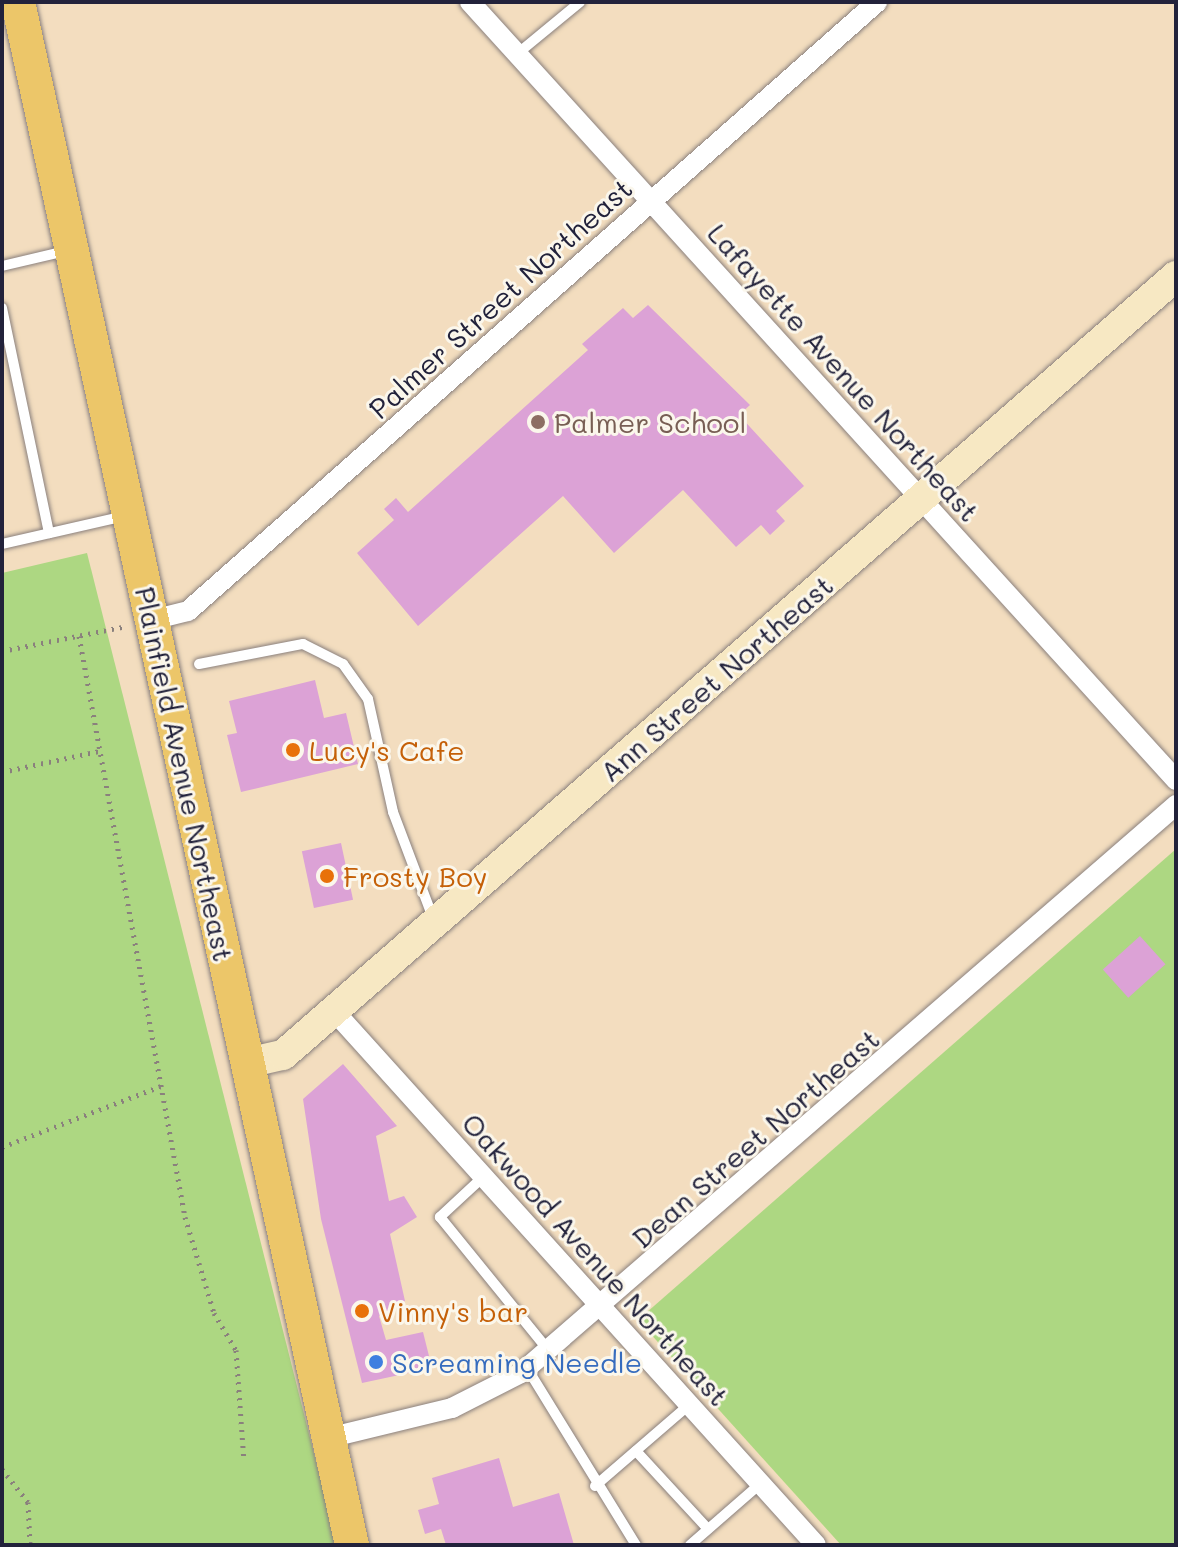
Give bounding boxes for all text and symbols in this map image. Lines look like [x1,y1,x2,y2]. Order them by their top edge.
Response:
street label: Palmer Street Northeast [362,171,638,425]
street label: Lafayette Avenue Northeast [701,216,987,528]
place label: Palmer School [554,405,746,439]
marker: Palmer School [529,413,547,431]
street label: Ann Street Northeast [593,568,839,788]
street label: Plainfield Avenue Northeast [129,584,241,964]
place label: Lucy's Cafe [309,733,465,767]
marker: Lucy's Cafe [284,741,302,759]
place label: Frosty Boy [343,859,487,893]
marker: Frosty Boy [318,867,336,885]
street label: Dean Street Northeast [624,1021,886,1255]
street label: Oakwood Avenue Northeast [456,1106,736,1412]
place label: Vinny's bar [378,1294,528,1328]
marker: Vinny's bar [353,1302,371,1320]
place label: Screaming Needle [392,1345,642,1379]
marker: Screaming Needle [367,1353,385,1371]

